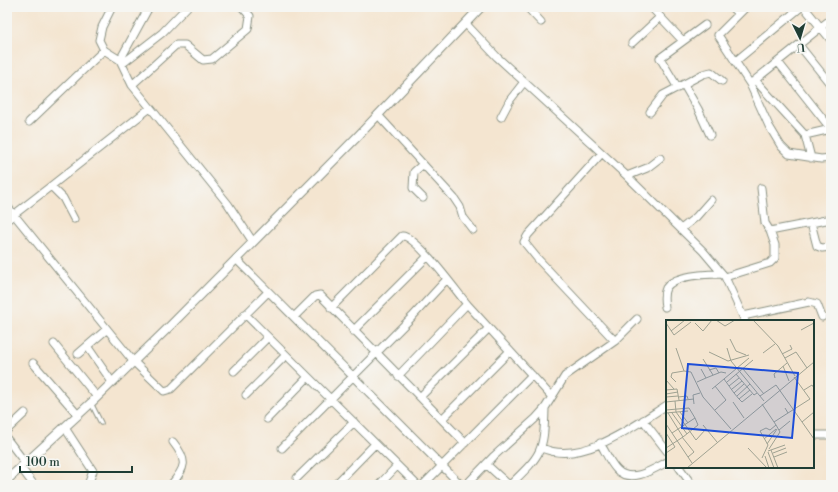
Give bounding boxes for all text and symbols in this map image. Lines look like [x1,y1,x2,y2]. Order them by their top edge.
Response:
north arrow [780,18,820,58]
text: U [795,40,806,54]
inset map [666,320,814,468]
scale bar [20,448,132,474]
text: 100 m [26,455,60,470]

